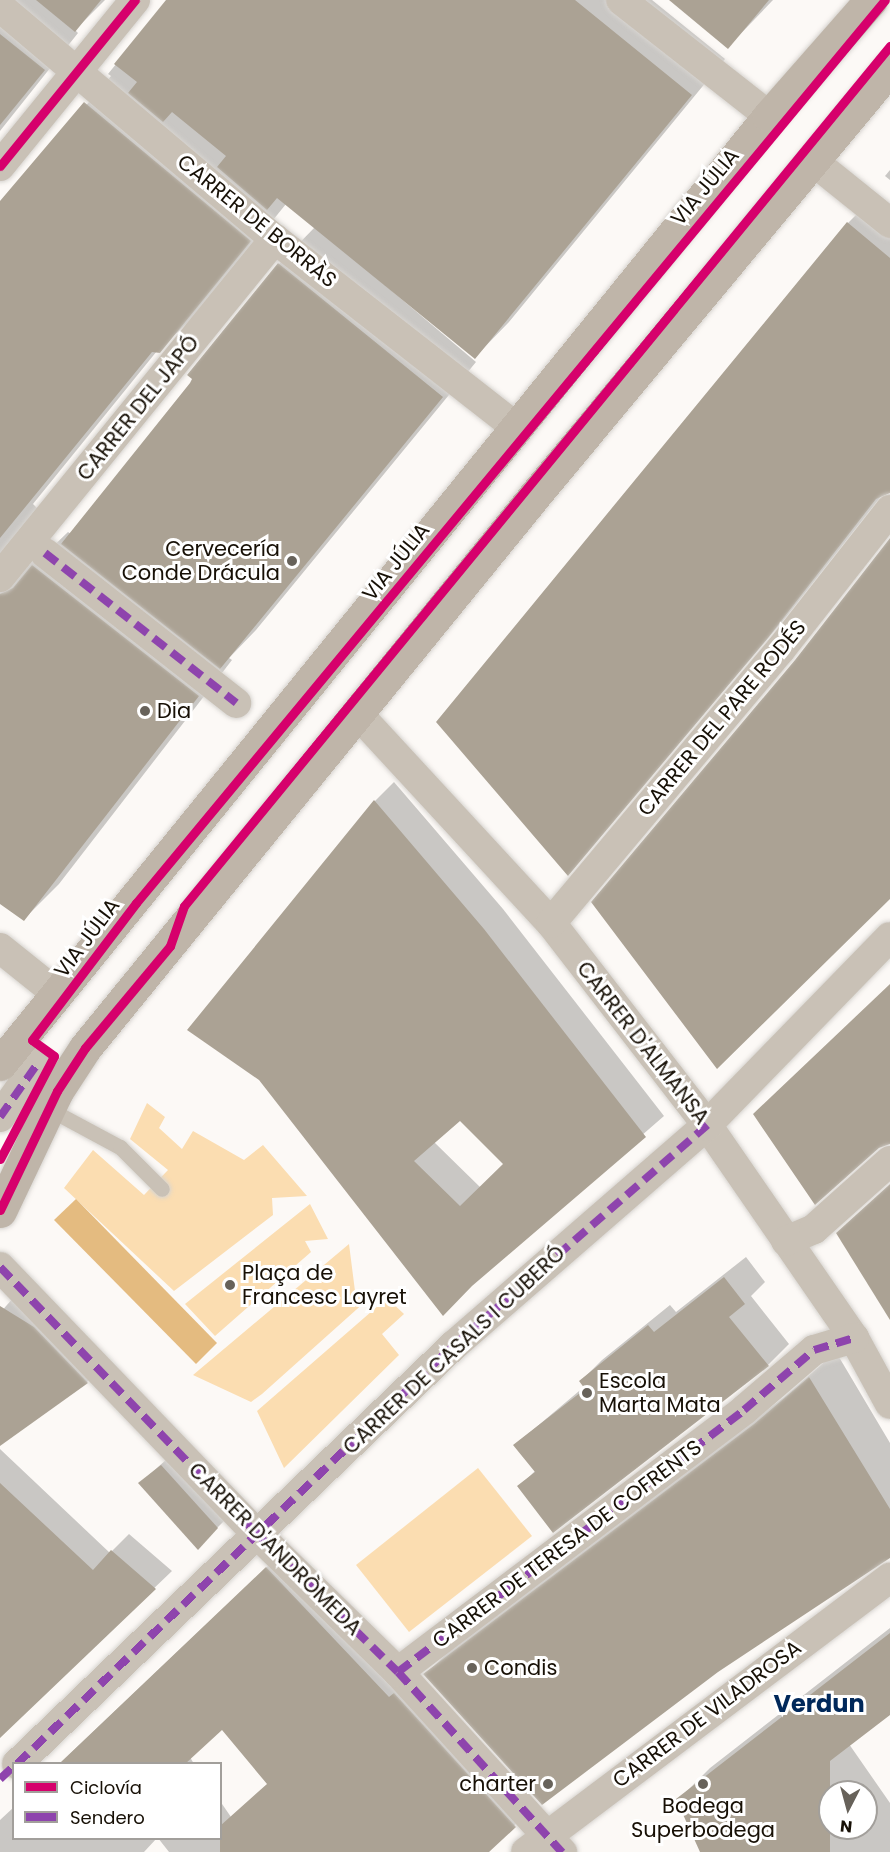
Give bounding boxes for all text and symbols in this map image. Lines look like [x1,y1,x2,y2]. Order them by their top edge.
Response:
street label: VIA JÚLIA [666,143,744,231]
street label: CARRER DE BORRÀS [172,149,342,293]
street label: CARRER DEL JAPÓ [72,330,204,486]
street label: VIA JÚLIA [357,518,435,606]
place label: Cervecería Conde Drácula [122,536,280,586]
marker: Cervecería Conde Drácula [285,554,299,568]
street label: CARRER DEL PARE RODÉS [633,615,811,821]
place label: Dia [157,698,191,724]
marker: Dia [138,704,152,718]
street label: VIA JÚLIA [49,893,125,983]
street label: CARRER D'ALMANSA [572,956,714,1130]
street label: CARRER DE CASALS I CUBERÓ [338,1240,570,1460]
place label: Plaça de Francesc Layret [242,1260,407,1310]
marker: Plaça de Francesc Layret [223,1278,237,1292]
place label: Escola Marta Mata [599,1368,721,1418]
marker: Escola Marta Mata [580,1386,594,1400]
street label: CARRER DE TERESA DE COFRENTS [427,1434,707,1654]
street label: CARRER D'ANDRÒMEDA [183,1457,367,1641]
street label: CARRER DE VILADROSA [608,1635,806,1793]
place label: Condis [484,1655,557,1681]
marker: Condis [465,1661,479,1675]
district label: Verdun [773,1690,865,1718]
legend [12,1762,222,1840]
place label: charter [459,1771,536,1797]
text: Ciclovía [70,1775,142,1800]
marker: charter [541,1777,555,1791]
marker: Bodega Superbodega [696,1777,710,1791]
north arrow [818,1780,878,1840]
place label: Bodega Superbodega [631,1793,775,1843]
text: Sendero [70,1805,145,1830]
text: N [839,1814,853,1838]

